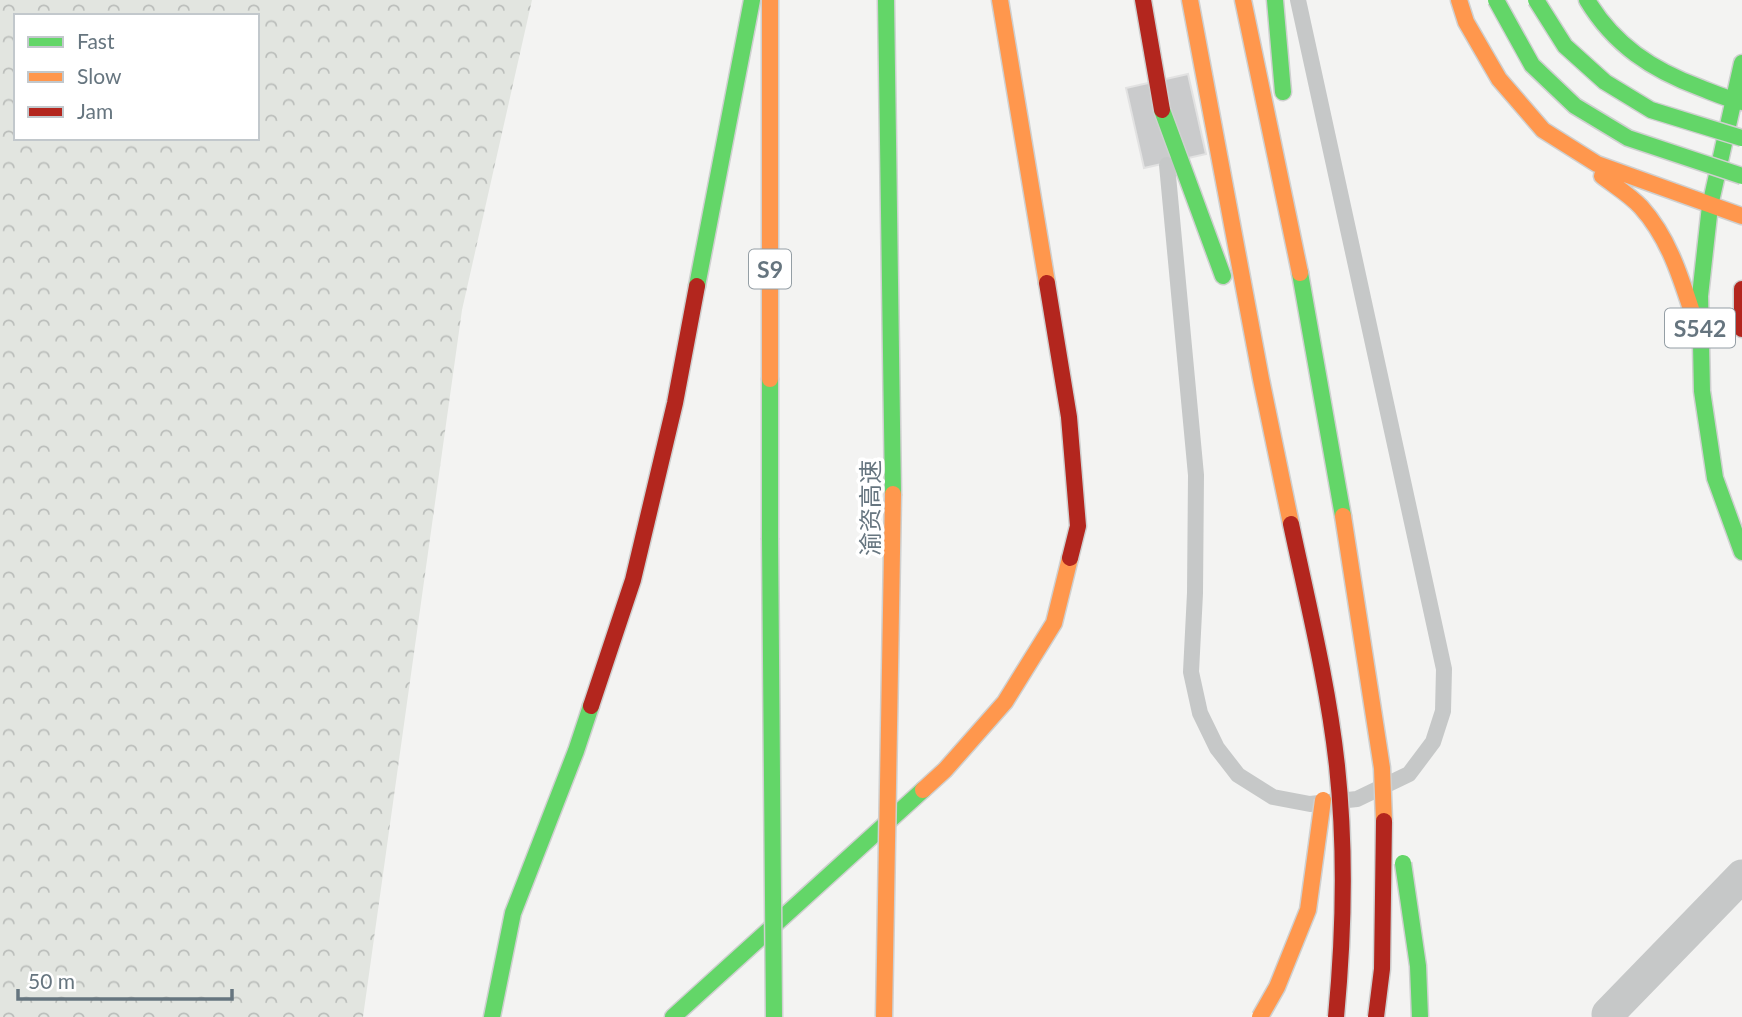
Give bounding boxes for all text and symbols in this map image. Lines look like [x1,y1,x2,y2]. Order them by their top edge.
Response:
legend [14,14,259,140]
text: Fast [77,28,115,53]
text: Slow [77,63,122,88]
text: Jam [77,98,113,123]
road number: S9 [749,250,791,288]
road number: S542 [1665,308,1735,348]
street label: 渝资高速 [855,460,884,556]
scale bar [18,958,231,1002]
text: 50 m [28,968,75,993]

